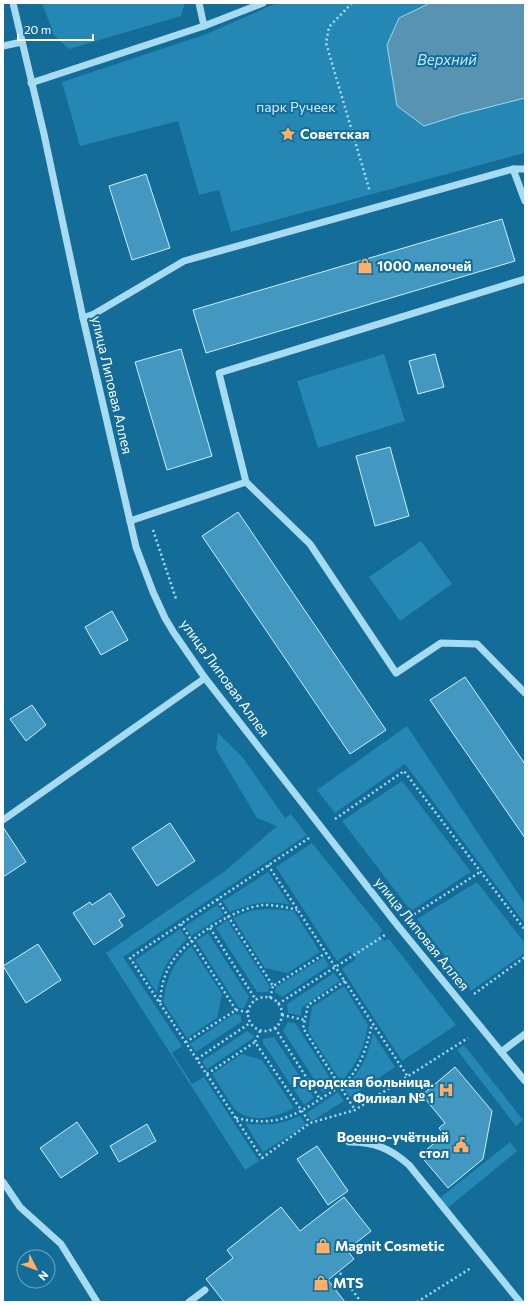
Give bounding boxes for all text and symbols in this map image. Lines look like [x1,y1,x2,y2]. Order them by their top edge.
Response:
scale bar [18,16,93,42]
text: 20 m [24,22,51,36]
water label: Верхний [417,50,477,68]
park label: парк Ручеек [256,98,336,115]
place icon: Советская [279,125,297,143]
place label: Советская [300,125,369,142]
shop icon: 1000 мелочей [356,257,374,275]
place label: 1000 мелочей [377,257,472,274]
street label: улица Липовая Аллея [88,314,137,456]
street label: улица Липовая Аллея [177,616,274,740]
street label: улица Липовая Аллея [371,873,473,994]
place label: Городская больница. Филиал № 1 [293,1073,434,1106]
hospital icon: Городская больница. Филиал № 1 [437,1081,455,1099]
place label: Военно-учётный стол [337,1128,449,1161]
public building icon: Военно-учётный стол [452,1136,470,1154]
shop icon: Magnit Cosmetic [314,1237,332,1255]
place label: Magnit Cosmetic [335,1237,445,1254]
north arrow [16,1249,56,1289]
text: N [36,1269,51,1283]
shop icon: MTS [312,1274,330,1292]
place label: MTS [333,1274,363,1291]

